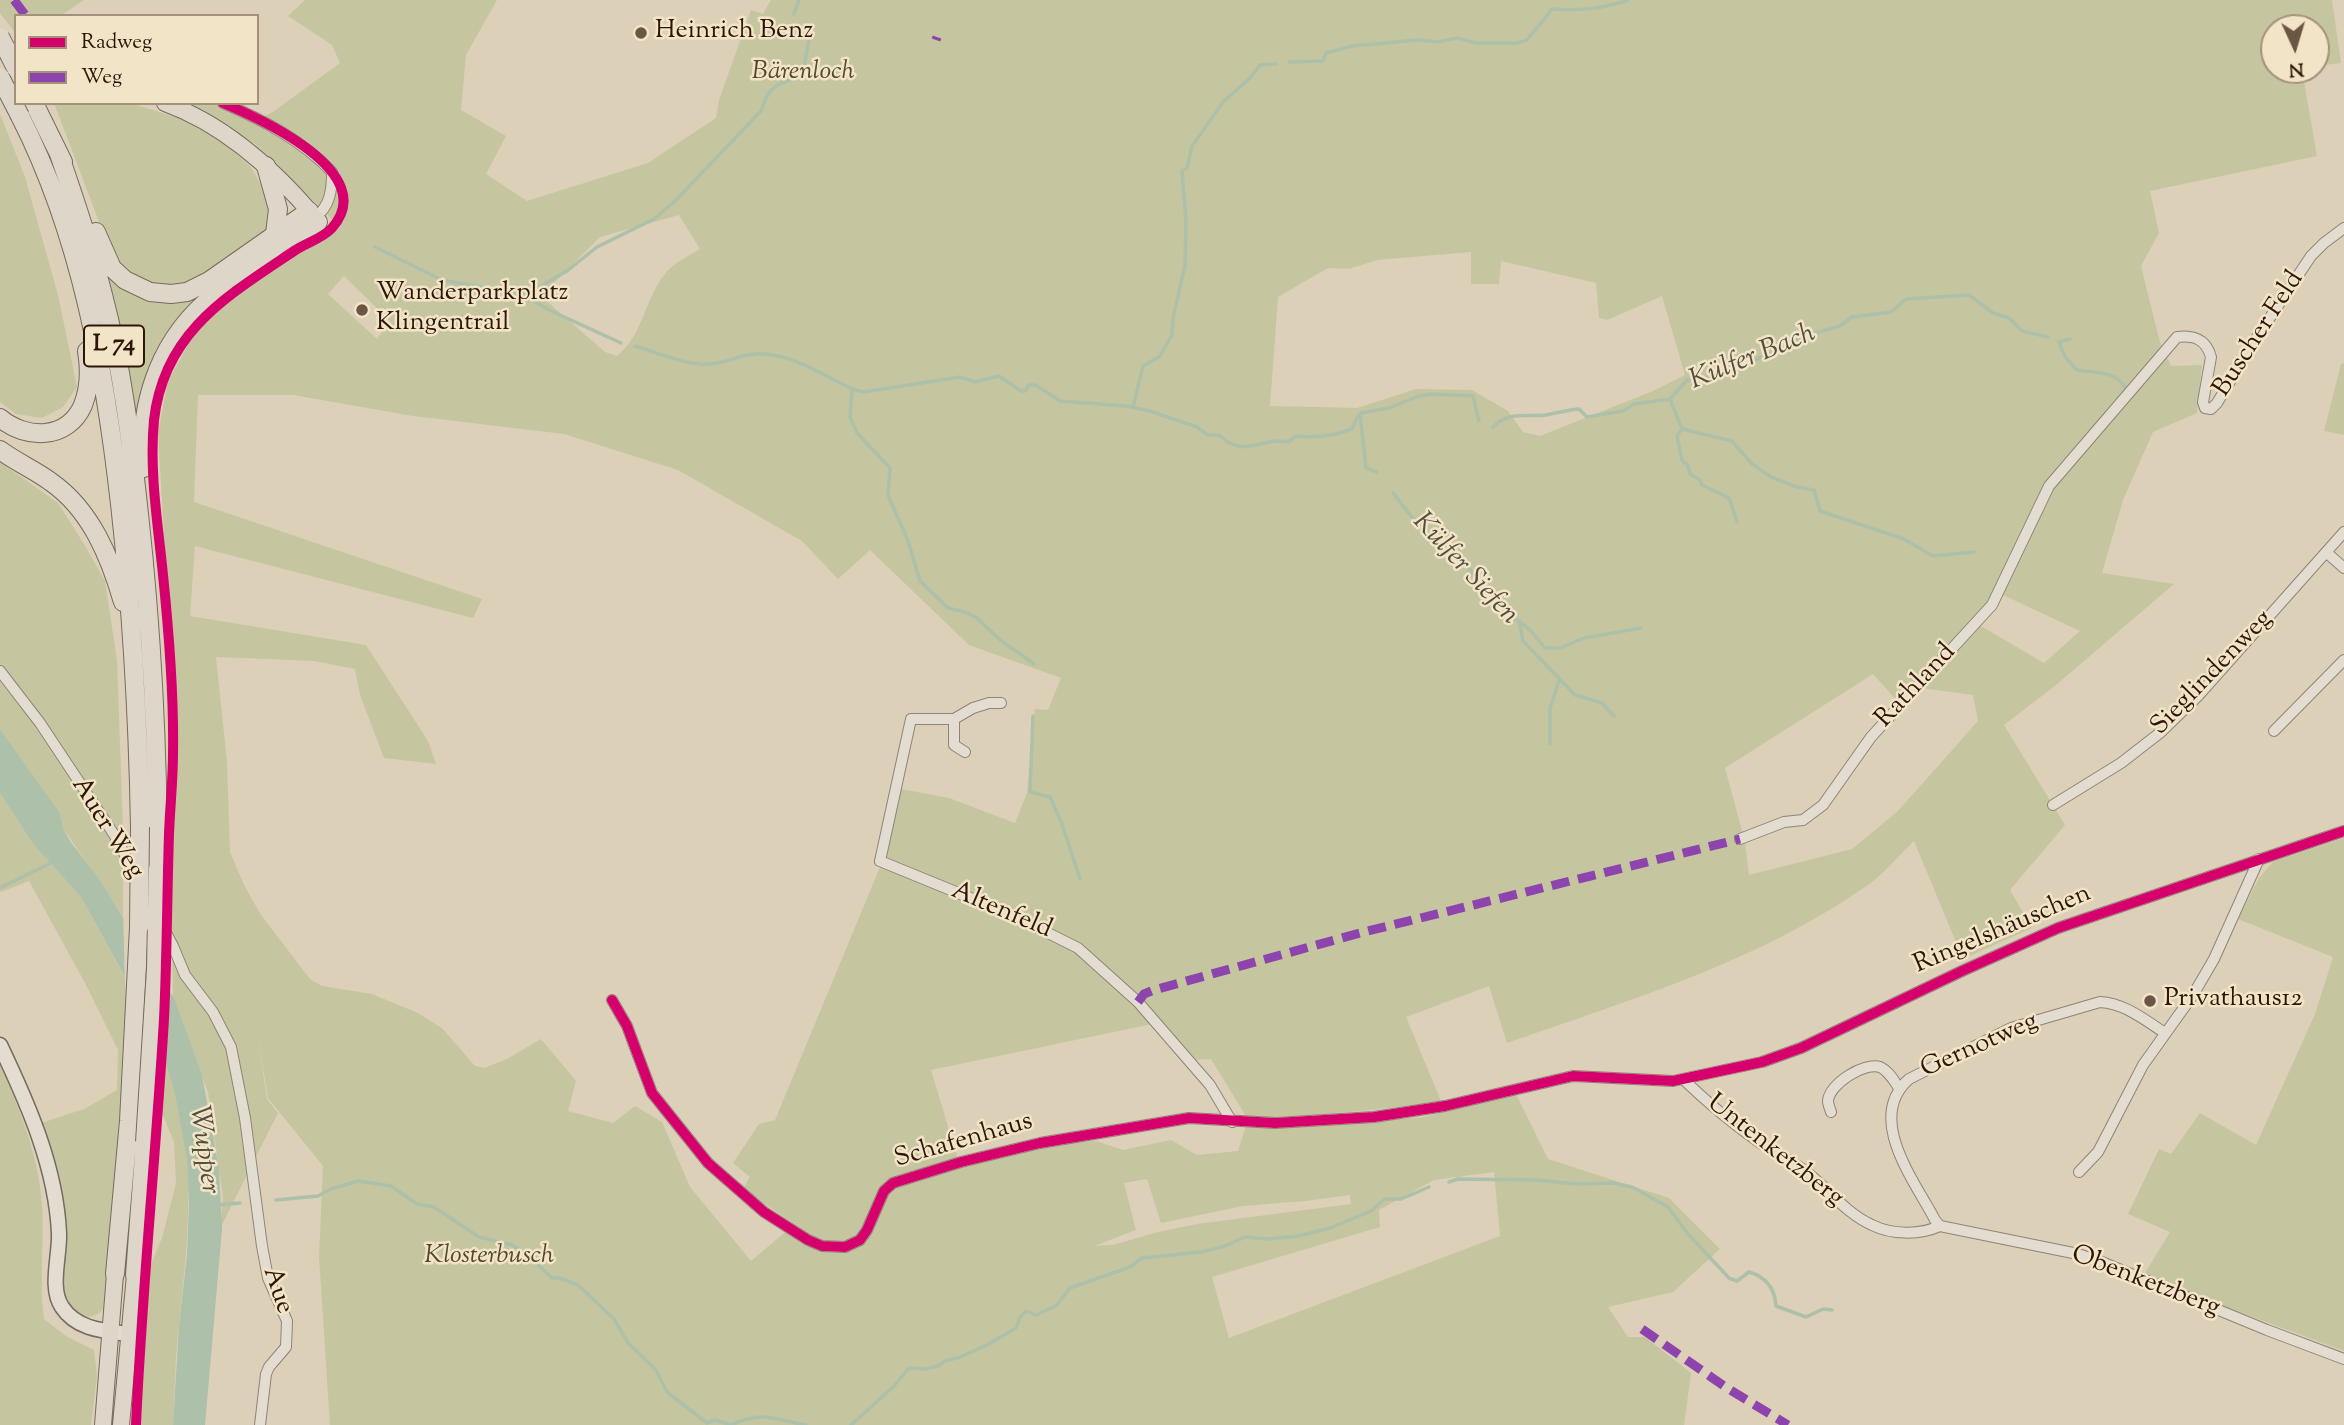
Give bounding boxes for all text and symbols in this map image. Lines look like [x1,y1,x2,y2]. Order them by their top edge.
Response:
legend [14,14,259,105]
north arrow [2260,14,2330,84]
place label: Heinrich Benz [655,17,813,49]
marker: Heinrich Benz [633,25,649,41]
text: Radweg [81,28,152,58]
text: N [2288,54,2305,82]
park label: Bärenloch [752,58,854,90]
text: Weg [81,63,122,93]
street label: Buscher Feld [2208,266,2312,404]
place label: Wanderparkplatz Klingentrail [376,279,568,340]
marker: Wanderparkplatz Klingentrail [354,302,370,318]
water label: Külfer Bach [1685,319,1821,399]
road number: L 74 [84,326,144,366]
water label: Külfer Siefen [1404,507,1524,633]
street label: Sieglindenweg [2146,605,2280,743]
street label: Rathland [1870,638,1964,736]
street label: Auer Weg [63,773,149,885]
street label: Altenfeld [946,877,1056,947]
street label: Ringelshäuschen [1910,880,2096,982]
place label: Privathaus12 [2164,985,2303,1017]
marker: Privathaus12 [2142,993,2158,1009]
street label: Gernotweg [1917,1007,2043,1087]
street label: Untenketzberg [1699,1089,1849,1215]
water label: Wupper [179,1104,225,1196]
street label: Schafenhaus [891,1107,1037,1177]
street label: Obenketzberg [2066,1240,2224,1326]
park label: Klosterbusch [424,1242,554,1274]
street label: Aue [254,1264,298,1318]

